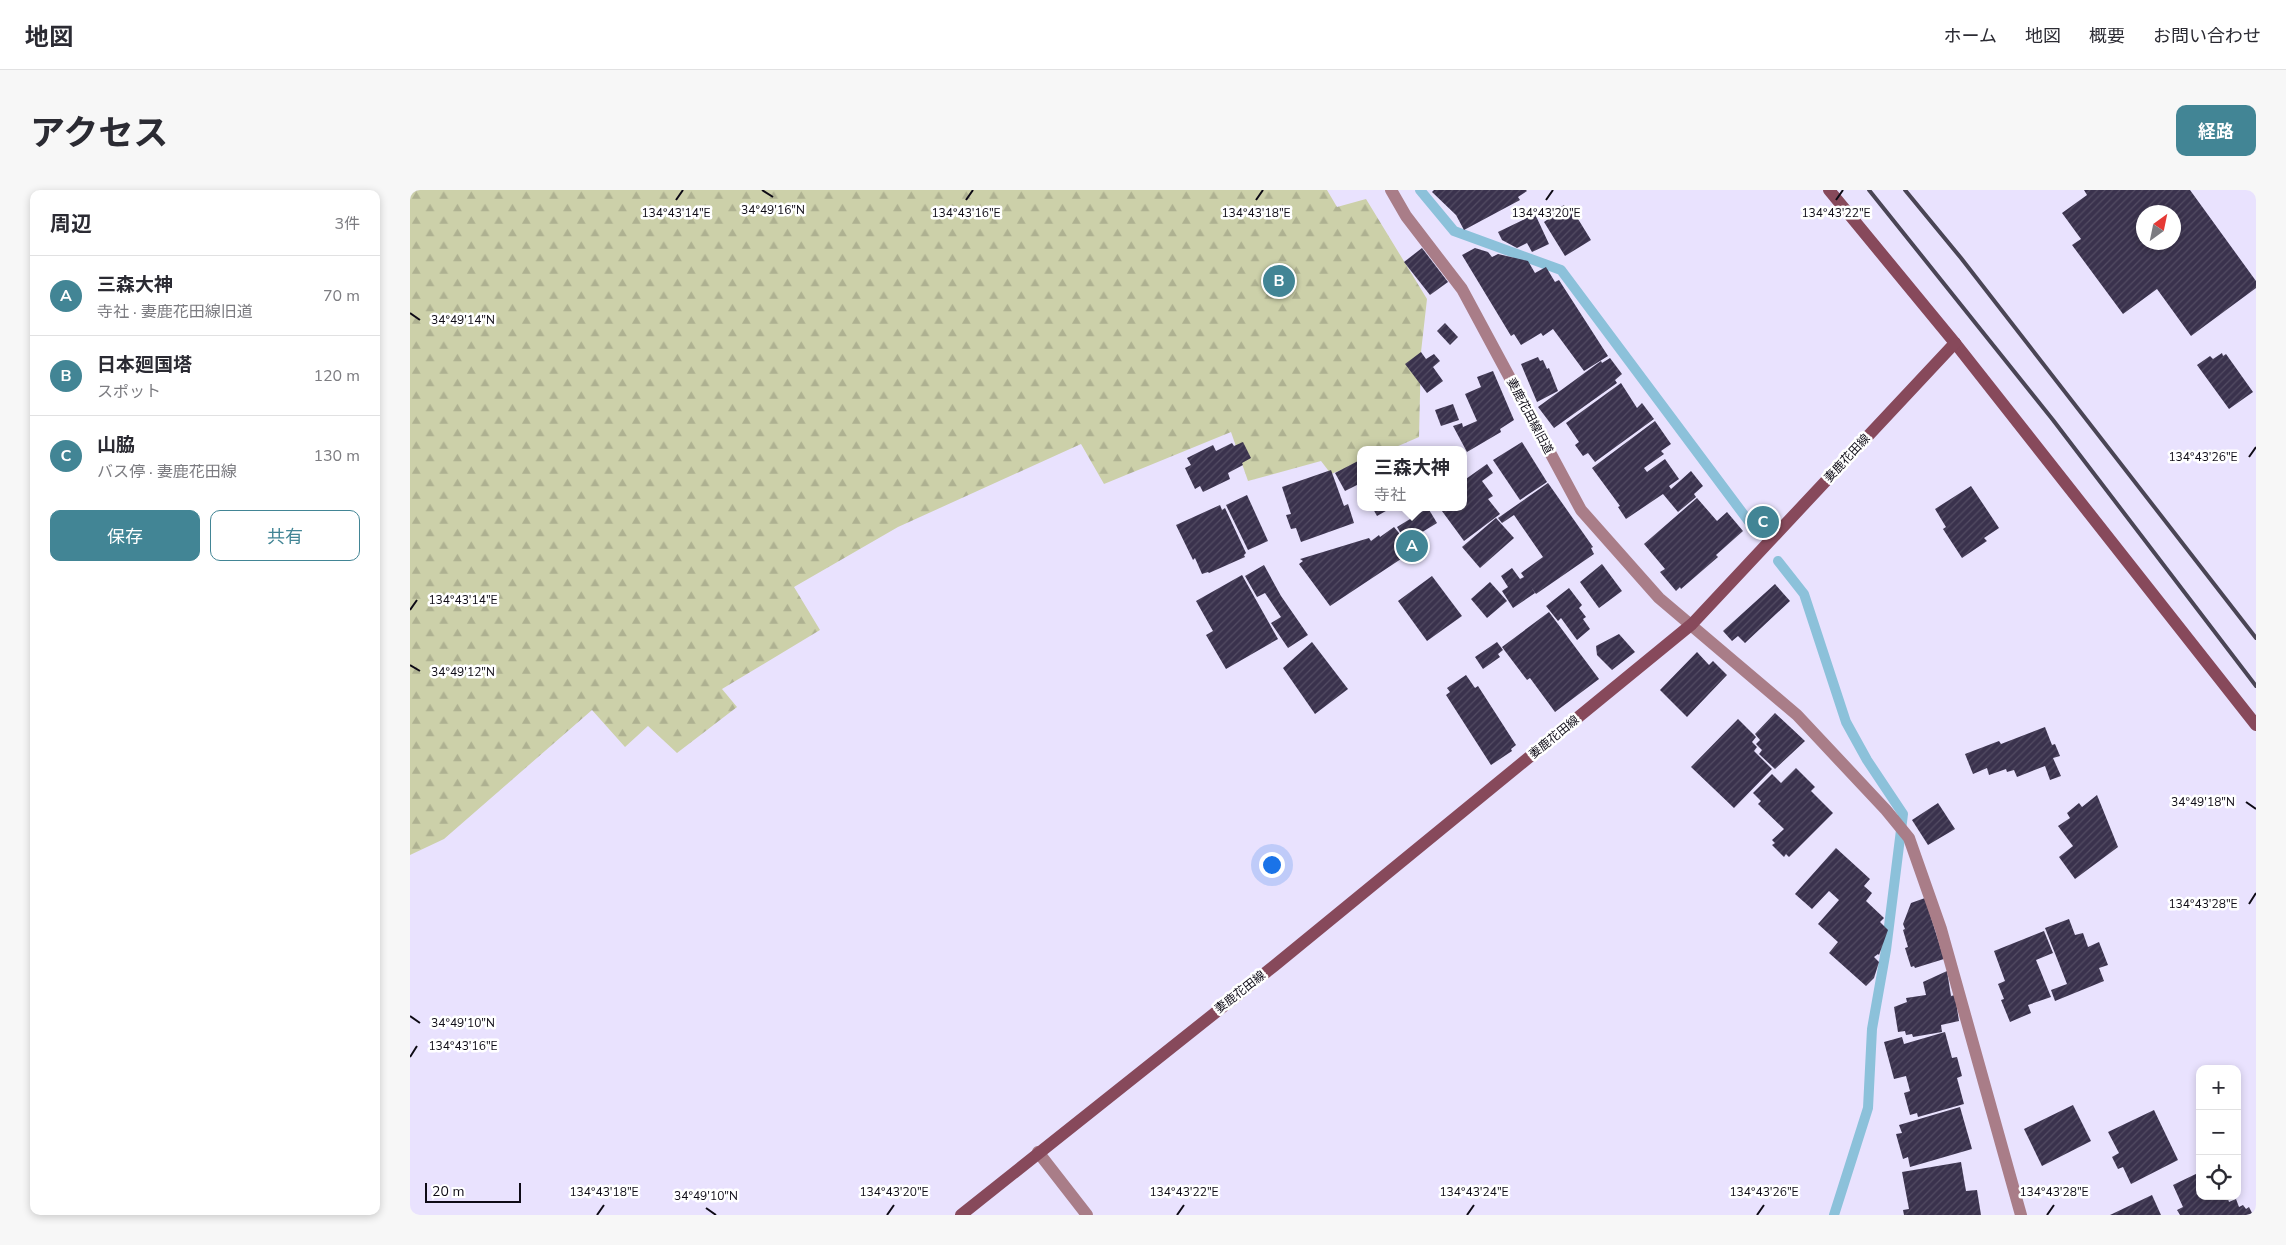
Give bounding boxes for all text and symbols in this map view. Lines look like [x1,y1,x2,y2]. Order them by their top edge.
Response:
text: 地図 [25,21,73,53]
text: ホーム [1944,24,1997,48]
text: 地図 [2025,24,2061,48]
text: 概要 [2089,24,2125,48]
text: お問い合わせ [2153,24,2261,48]
button: 経路 [2176,105,2256,156]
text: アクセス [30,110,168,157]
text: 34°49'16"N [741,202,805,218]
text: 134°43'14"E [641,205,711,221]
text: 134°43'16"E [931,205,1001,221]
text: 134°43'18"E [1221,205,1291,221]
text: 134°43'20"E [1511,205,1581,221]
text: 134°43'22"E [1801,205,1871,221]
north arrow [2136,205,2181,250]
text: 周辺 [50,210,92,238]
text: 3件 [334,213,360,235]
pin: B [1263,262,1295,300]
text: 三森大神 [97,272,173,298]
text: A [60,285,72,307]
text: 70 m [323,285,360,307]
text: 寺社 · 妻鹿花田線旧道 [97,301,253,323]
text: 34°49'14"N [431,312,495,328]
text: 日本廻国塔 [97,352,192,378]
text: B [60,365,72,387]
text: 120 m [313,365,360,387]
street label: 妻鹿花田線旧道 [1503,375,1557,457]
text: スポット [97,381,161,403]
street label: 妻鹿花田線 [1821,431,1873,485]
text: 山脇 [97,432,135,458]
text: C [61,445,71,467]
text: 130 m [313,445,360,467]
popup [1357,446,1467,511]
text: 134°43'26"E [2168,449,2238,465]
text: 三森大神 [1374,455,1450,481]
text: バス停 · 妻鹿花田線 [97,461,237,483]
text: 寺社 [1374,484,1406,506]
pin: C [1747,503,1779,541]
button: 保存 [50,510,200,561]
button: 共有 [210,510,360,561]
pin: A [1396,527,1428,565]
text: 134°43'14"E [428,592,498,608]
text: 34°49'12"N [431,664,495,680]
street label: 妻鹿花田線 [1526,712,1582,762]
text: 34°49'18"N [2171,794,2235,810]
your location [1259,852,1285,878]
text: 134°43'28"E [2168,896,2238,912]
street label: 妻鹿花田線 [1211,967,1269,1017]
text: 34°49'10"N [431,1015,495,1031]
text: 134°43'16"E [428,1038,498,1054]
map controls [2196,1065,2241,1200]
button: + [2196,1065,2241,1110]
button: − [2196,1110,2241,1155]
button: locate [2196,1155,2241,1200]
scale bar [425,1180,521,1203]
text: 20 m [432,1182,464,1201]
text: 134°43'18"E [569,1184,639,1200]
text: 134°43'20"E [859,1184,929,1200]
text: 134°43'22"E [1149,1184,1219,1200]
text: 134°43'24"E [1439,1184,1509,1200]
text: 134°43'26"E [1729,1184,1799,1200]
text: 134°43'28"E [2019,1184,2089,1200]
text: 34°49'10"N [674,1188,738,1204]

